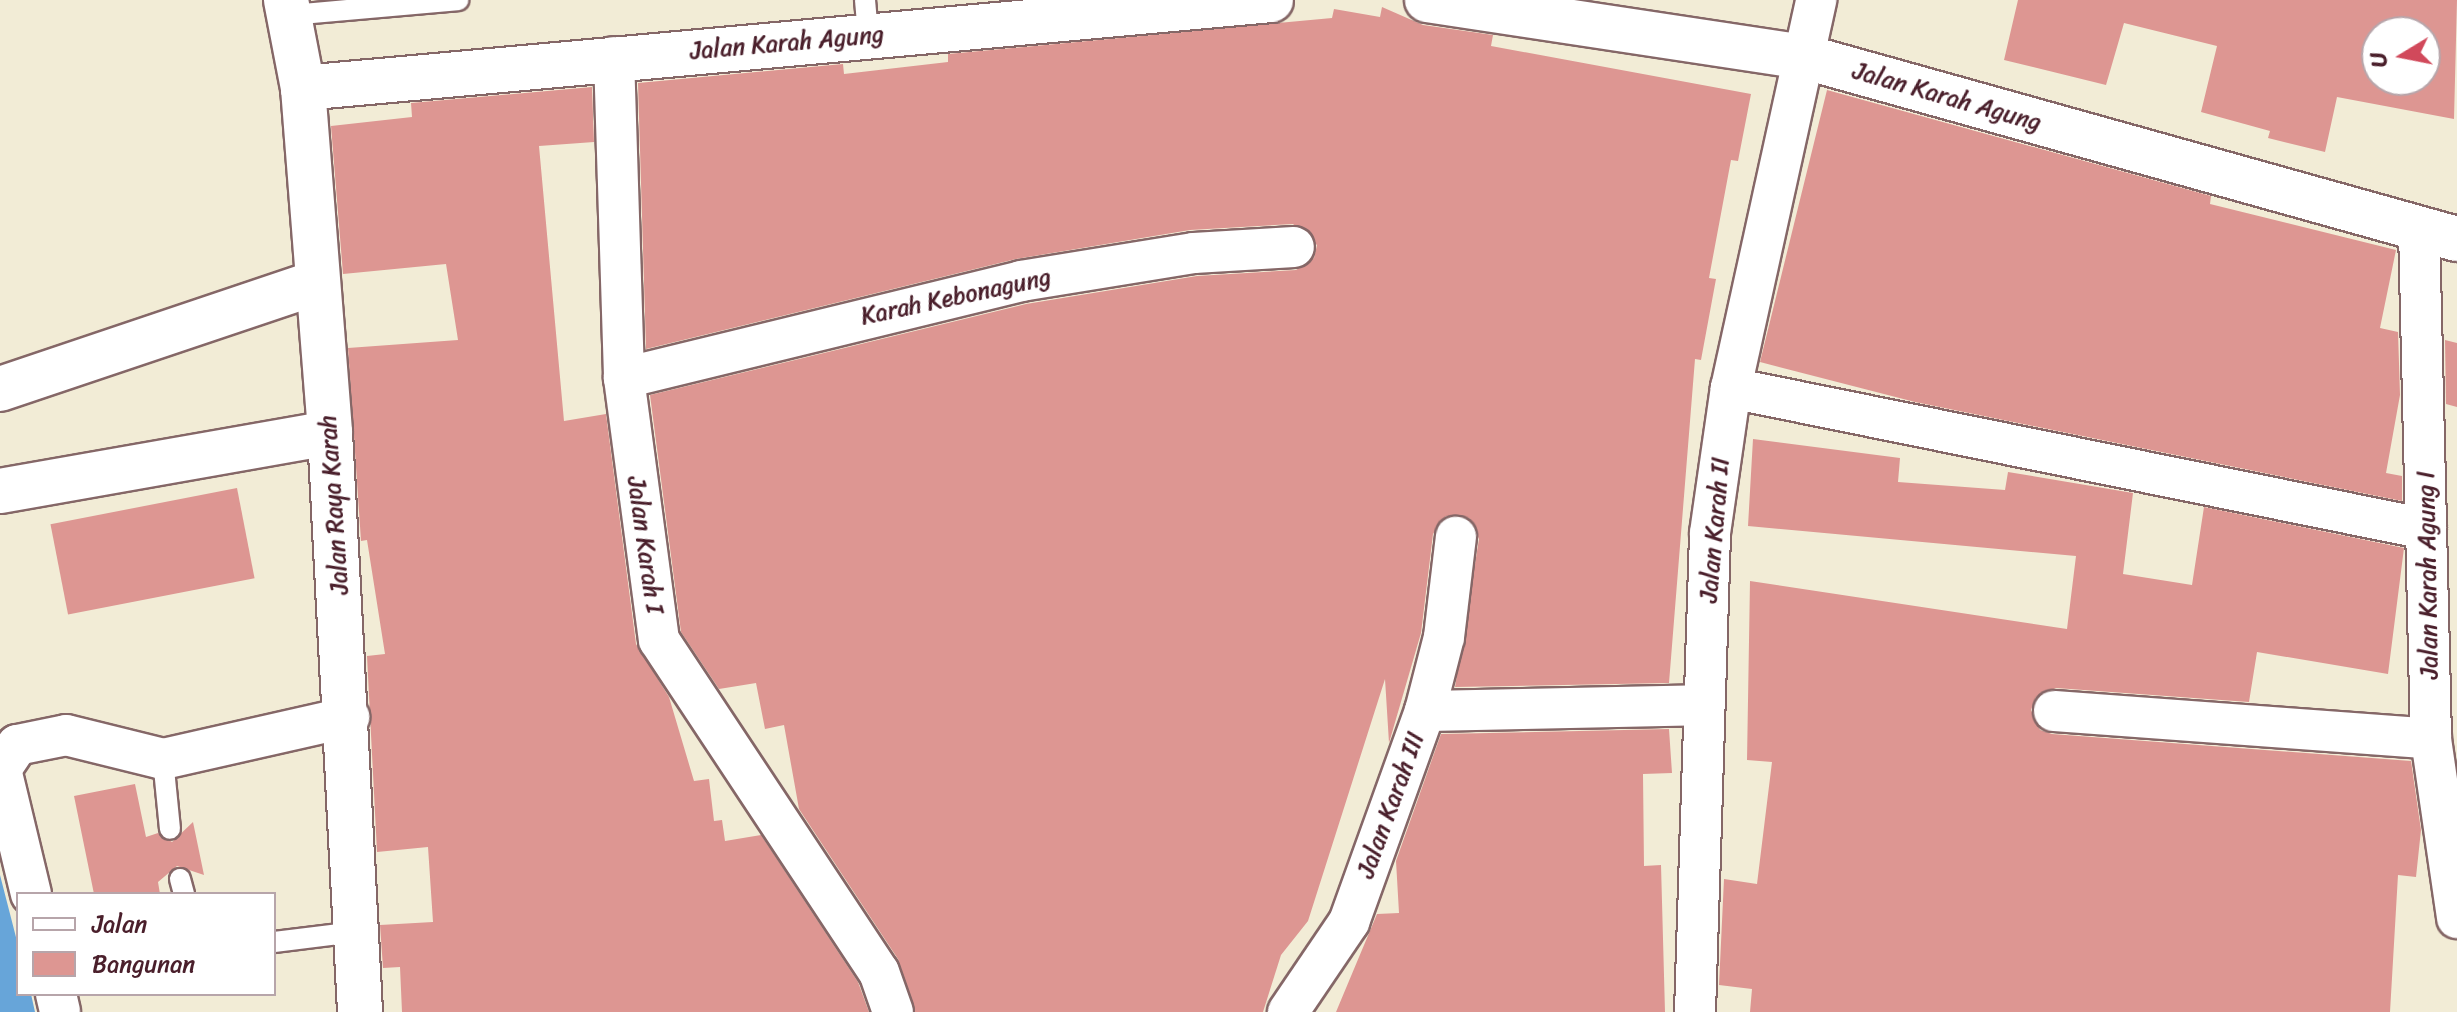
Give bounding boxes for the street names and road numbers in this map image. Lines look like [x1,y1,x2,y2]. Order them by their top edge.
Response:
street label: Jalan Karah Agung [689,20,885,66]
street label: Jalan Karah Agung [1850,56,2044,138]
street label: Karah Kebonagung [858,263,1054,331]
street label: Jalan Raya Karah [313,414,355,596]
street label: Jalan Karah II [1694,456,1736,604]
street label: Jalan Karah Agung I [2412,470,2444,680]
street label: Jalan Karah I [621,475,669,615]
street label: Jalan Karah III [1351,728,1431,882]

